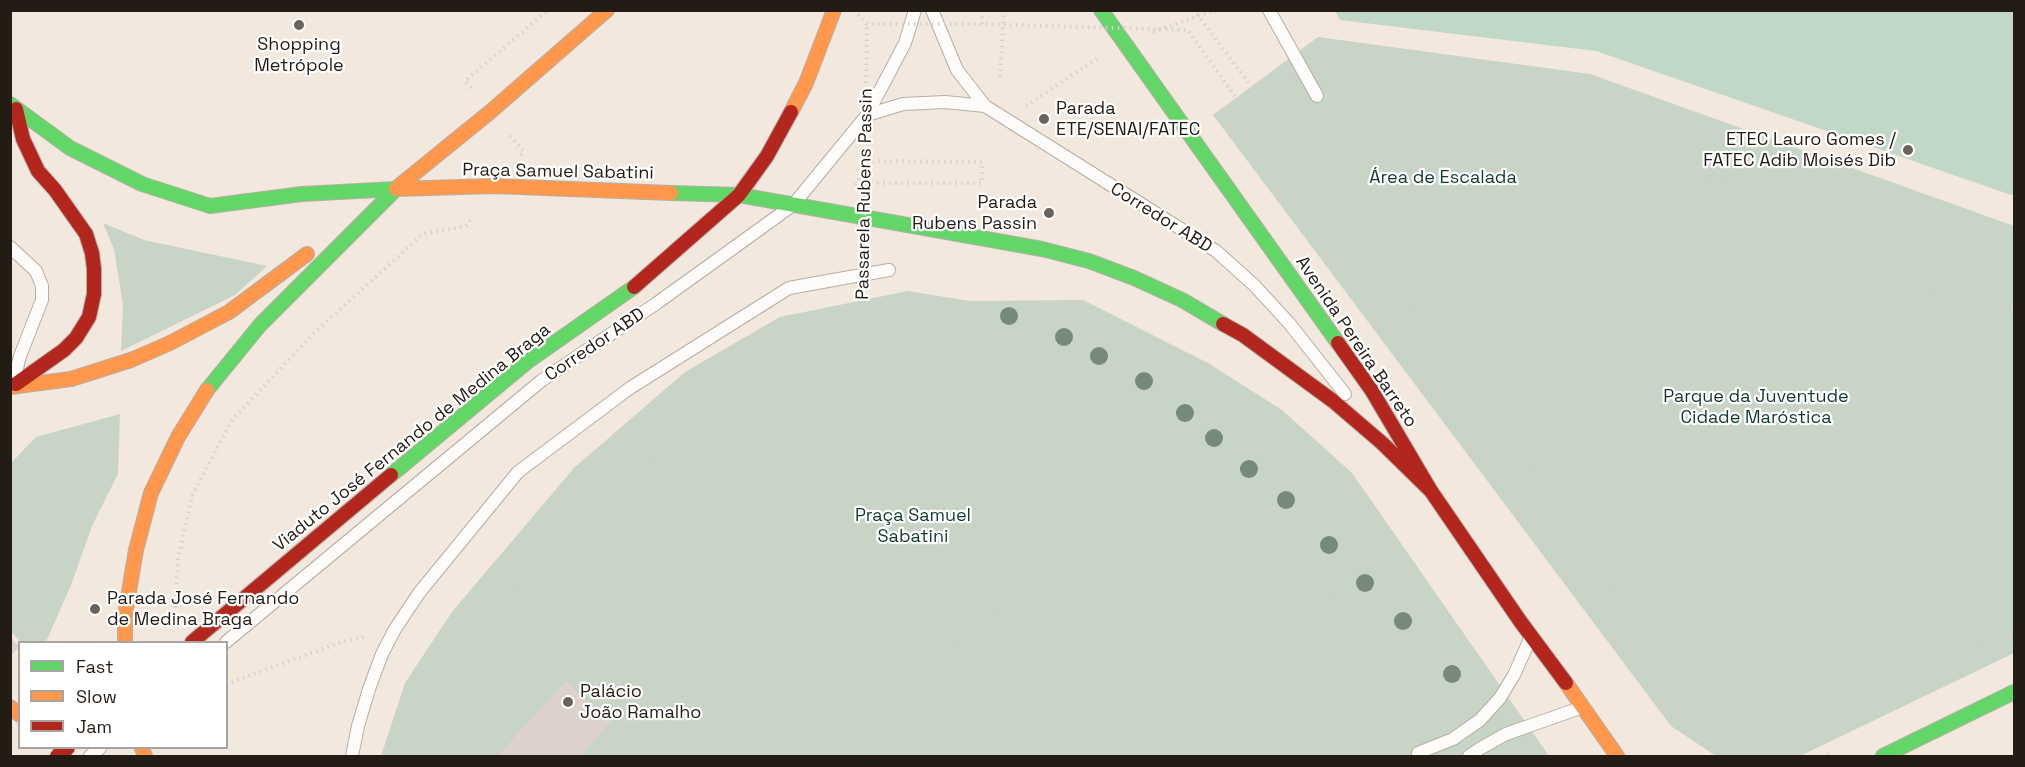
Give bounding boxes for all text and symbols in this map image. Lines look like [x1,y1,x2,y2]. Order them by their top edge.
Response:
marker: Shopping Metrópole [292,18,306,32]
place label: Shopping Metrópole [254,34,344,76]
street label: Passarela Rubens Passin [852,88,878,300]
place label: Parada ETE/SENAI/FATEC [1056,98,1200,140]
marker: Parada ETE/SENAI/FATEC [1037,112,1051,126]
place label: ETEC Lauro Gomes / FATEC Adib Moisés Dib [1703,129,1896,172]
marker: ETEC Lauro Gomes / FATEC Adib Moisés Dib [1901,143,1915,157]
street label: Praça Samuel Sabatini [462,160,654,184]
park label: Área de Escalada [1369,167,1517,189]
street label: Corredor ABD [1106,178,1216,258]
place label: Parada Rubens Passin [912,192,1037,234]
marker: Parada Rubens Passin [1042,206,1056,220]
street label: Avenida Pereira Barreto [1291,252,1421,432]
street label: Corredor ABD [541,304,649,386]
street label: Viaduto José Fernando de Medina Braga [269,319,555,557]
park label: Parque da Juventude Cidade Maróstica [1663,386,1849,428]
park label: Praça Samuel Sabatini [855,505,971,548]
place label: Parada José Fernando de Medina Braga [107,588,299,630]
marker: Parada José Fernando de Medina Braga [88,602,102,616]
legend [18,641,228,749]
text: Fast [76,655,113,678]
place label: Palácio João Ramalho [580,681,701,724]
text: Slow [76,685,117,708]
marker: Palácio João Ramalho [561,695,575,709]
text: Jam [76,715,112,738]

